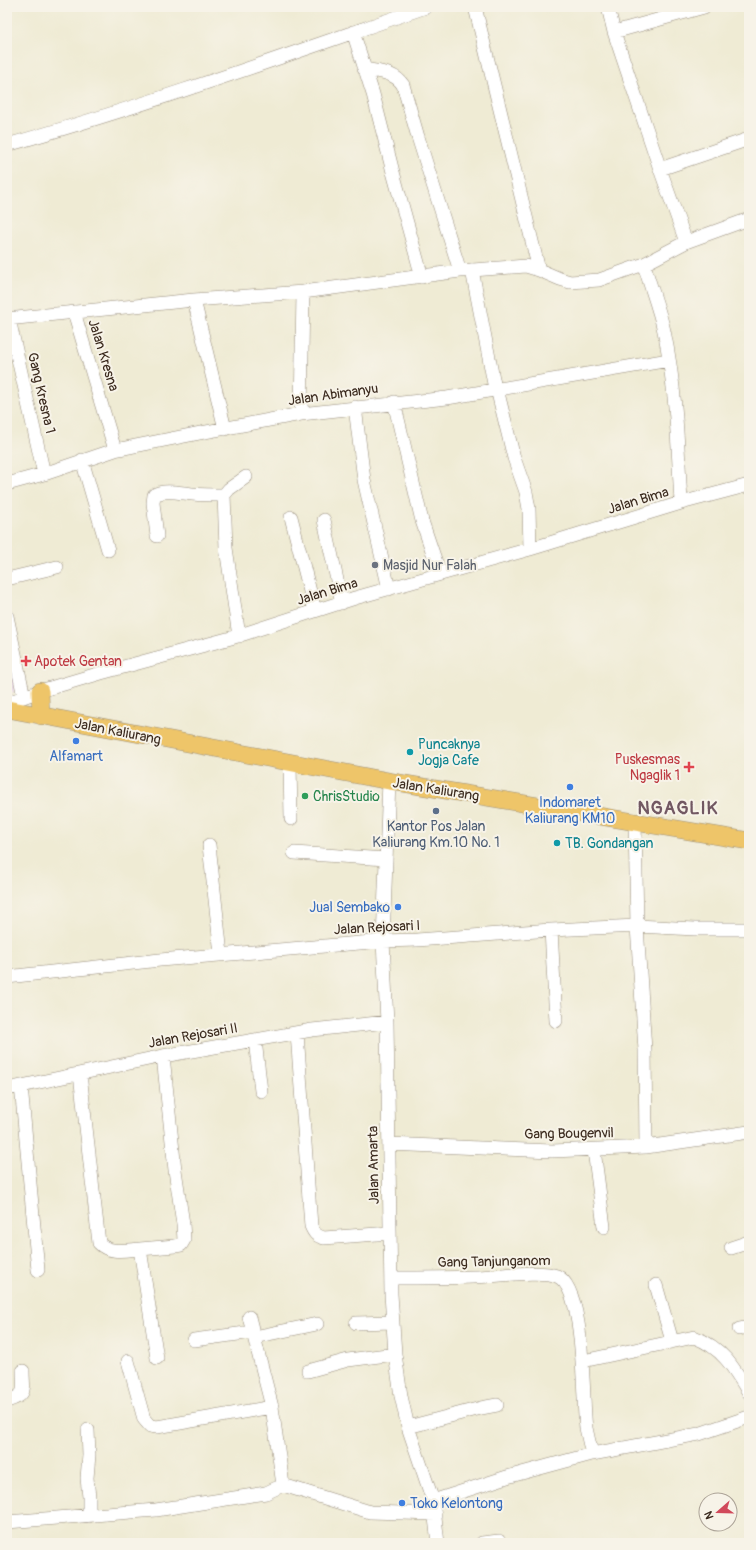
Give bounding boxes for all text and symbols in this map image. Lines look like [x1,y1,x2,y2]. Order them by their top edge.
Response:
street label: Jalan Kresna [85,317,123,393]
street label: Gang Kresna 1 [24,351,59,435]
street label: Jalan Abimanyu [287,380,379,409]
street label: Jalan Bima [606,483,671,518]
place label: Masjid Nur Falah [383,557,477,574]
marker: Masjid Nur Falah [370,560,380,570]
street label: Jalan Bima [295,574,360,609]
place label: Apotek Gentan [34,653,122,670]
marker: Apotek Gentan [21,656,31,666]
street label: Jalan Kaliurang [73,715,162,748]
marker: Alfamart [71,736,81,746]
place label: Puncaknya Jogja Cafe [418,736,480,769]
marker: Puncaknya Jogja Cafe [405,747,415,757]
place label: Alfamart [49,748,103,765]
place label: Puskesmas Ngaglik 1 [615,751,681,784]
marker: Puskesmas Ngaglik 1 [683,761,695,773]
street label: Jalan Kaliurang [391,774,480,805]
marker: Indomaret Kaliurang KM10 [565,782,575,792]
place label: ChrisStudio [313,788,380,805]
marker: ChrisStudio [300,791,310,801]
place label: Indomaret Kaliurang KM10 [525,794,615,827]
district label: NGAGLIK [638,797,718,820]
marker: Kantor Pos Jalan Kaliurang Km.10 No. 1 [431,806,441,816]
place label: Kantor Pos Jalan Kaliurang Km.10 No. 1 [372,818,500,851]
place label: TB. Gondangan [565,835,653,852]
marker: TB. Gondangan [552,838,562,848]
place label: Jual Sembako [309,899,390,916]
marker: Jual Sembako [393,902,403,912]
street label: Jalan Rejosari I [333,917,421,938]
street label: Jalan Rejosari II [147,1019,239,1052]
street label: Gang Bougenvil [524,1124,614,1143]
street label: Jalan Amarta [364,1126,383,1204]
street label: Gang Tanjunganom [437,1252,551,1271]
north arrow [698,1492,738,1532]
place label: Toko Kelontong [410,1495,503,1512]
marker: Toko Kelontong [397,1498,407,1508]
text: N [702,1509,716,1521]

